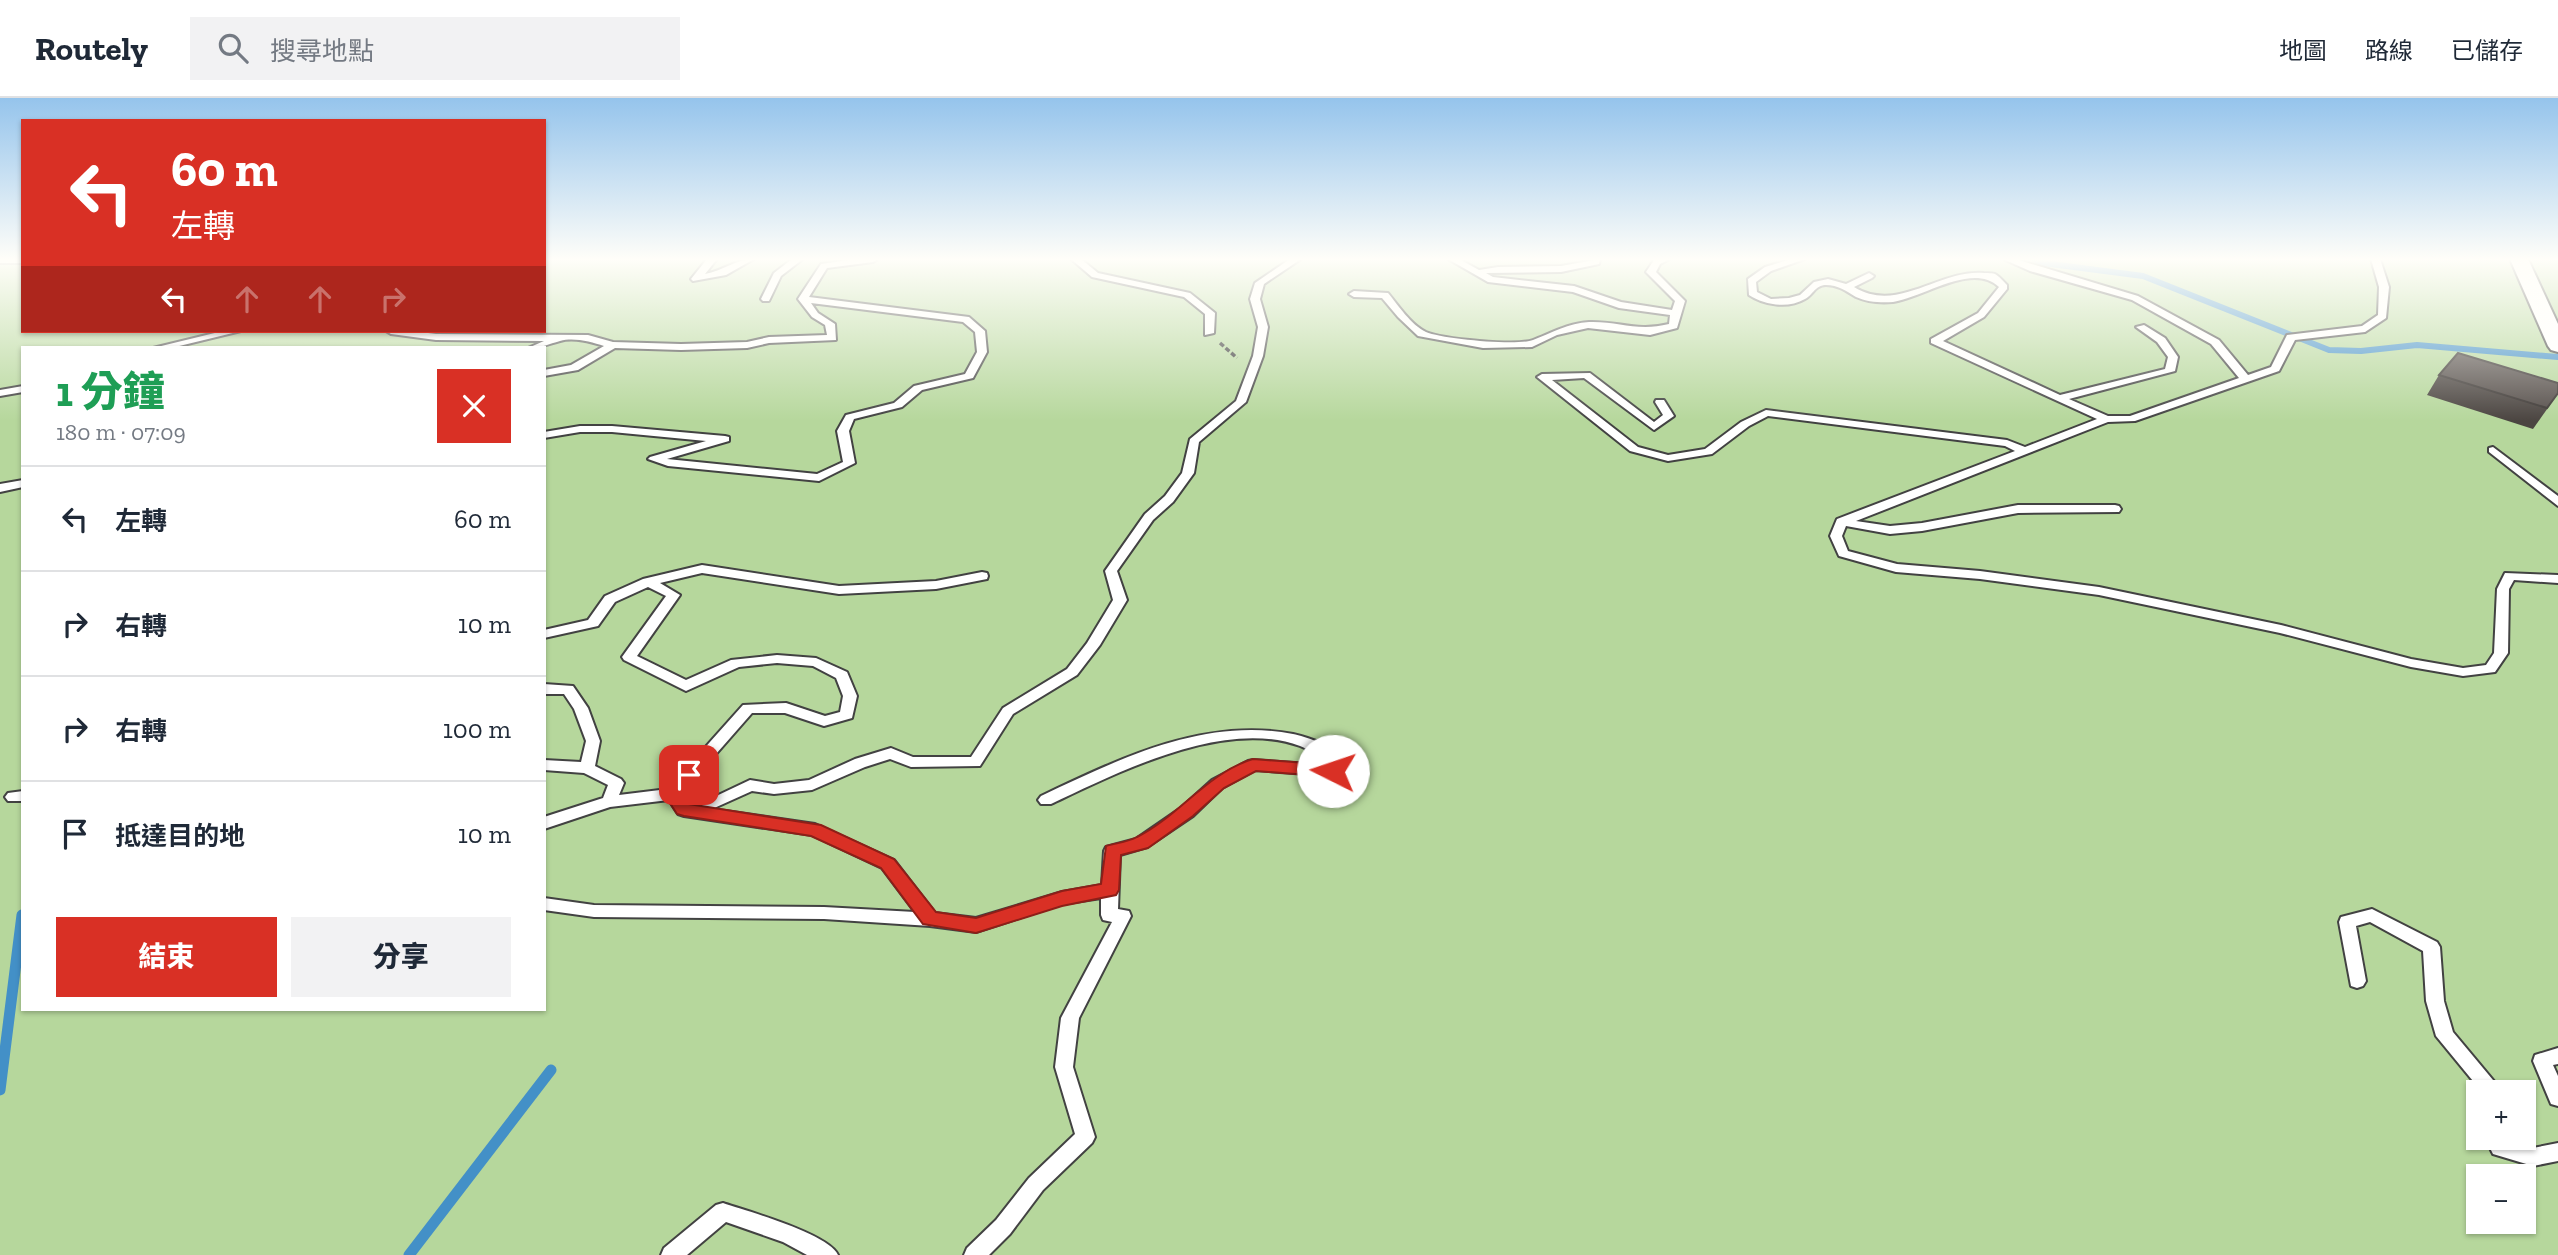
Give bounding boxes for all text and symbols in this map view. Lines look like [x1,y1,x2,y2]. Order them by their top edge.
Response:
search box [190,17,680,80]
text: Routely [35,29,148,68]
icon: search [214,29,252,67]
text: 搜尋地點 [270,35,374,67]
text: 地圖 [2279,36,2327,65]
text: 路線 [2365,36,2413,65]
text: 已儲存 [2451,36,2523,65]
text: 60 m [171,140,278,199]
icon: left [56,147,147,238]
text: 左轉 [171,207,235,245]
icon: left [155,280,193,318]
icon: ahead [228,280,266,318]
icon: ahead [301,280,339,318]
icon: right [374,280,412,318]
text: 1 分鐘 [56,366,165,417]
button: close [437,369,511,443]
text: 180 m · 07:09 [56,418,186,446]
icon: left [56,500,94,538]
text: 60 m [454,503,511,535]
text: 左轉 [115,505,167,537]
icon: right [56,605,94,643]
text: 10 m [458,608,511,640]
text: 右轉 [115,610,167,642]
icon: right [56,710,94,748]
text: 100 m [443,713,511,745]
text: 右轉 [115,715,167,747]
position arrow [1296,734,1370,808]
pin [659,745,719,805]
icon: arrive [670,756,708,794]
icon: arrive [56,815,94,853]
text: 10 m [458,818,511,850]
text: 抵達目的地 [115,820,245,852]
button: 結束 [56,917,277,997]
button: 分享 [291,917,511,997]
map controls [2466,1080,2536,1234]
button: + [2466,1080,2536,1150]
button: − [2466,1164,2536,1234]

